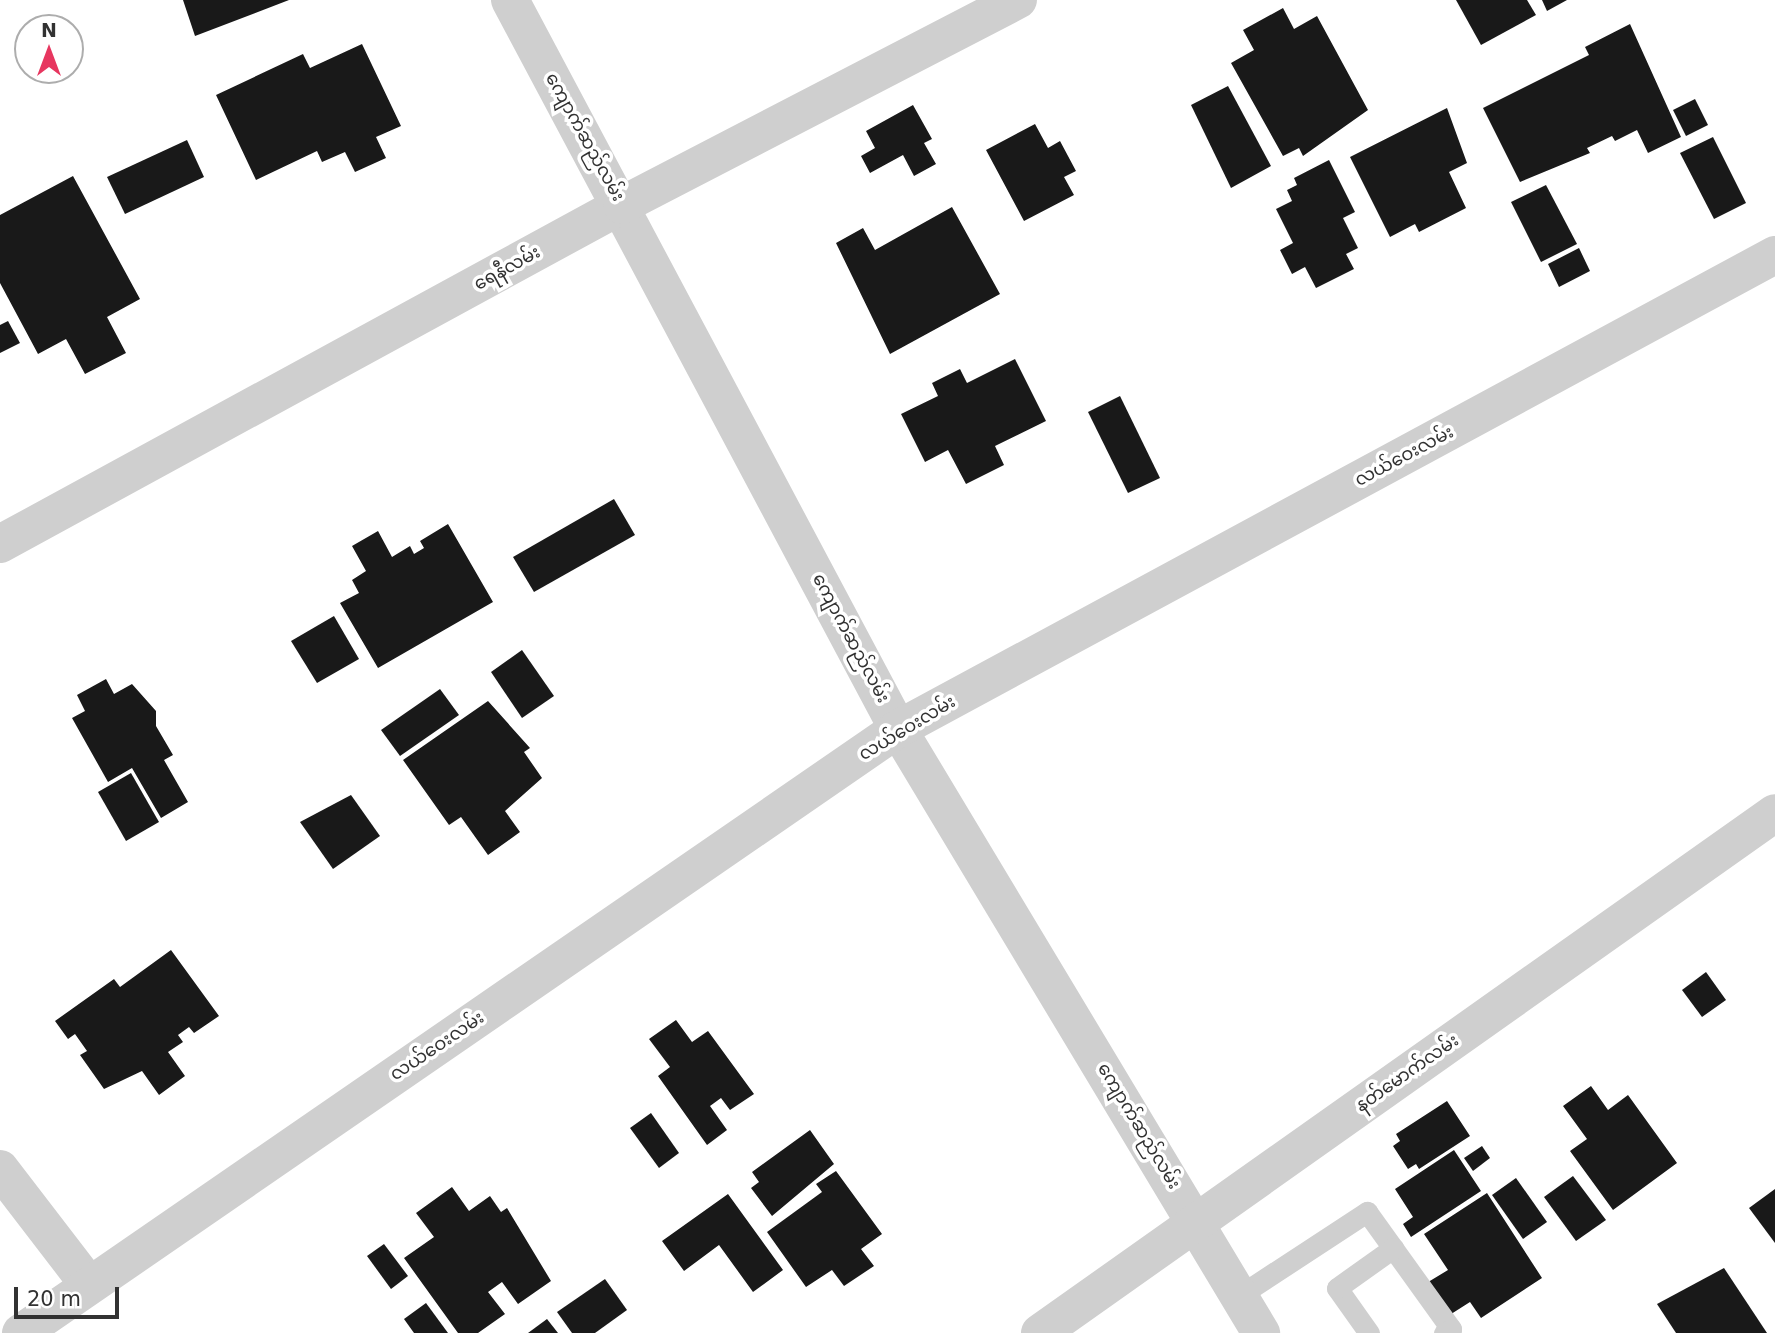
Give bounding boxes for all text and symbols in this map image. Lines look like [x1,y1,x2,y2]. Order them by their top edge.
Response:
north arrow [14,14,84,84]
text: N [41,19,57,41]
street label: ကျောက်ဆည်လမ်း [541,69,629,205]
street label: ရေနီလမ်း [470,241,544,295]
street label: လယ်ဝေးလမ်း [1351,421,1457,491]
street label: ကျောက်ဆည်လမ်း [808,570,894,706]
street label: လယ်ဝေးလမ်း [855,691,959,765]
street label: လယ်ဝေးလမ်း [386,1007,488,1085]
street label: နတ်မောက်လမ်း [1351,1029,1463,1117]
street label: ကျောက်ဆည်လမ်း [1093,1059,1185,1193]
scale bar [18,1274,122,1318]
text: 20 m [27,1287,81,1311]

